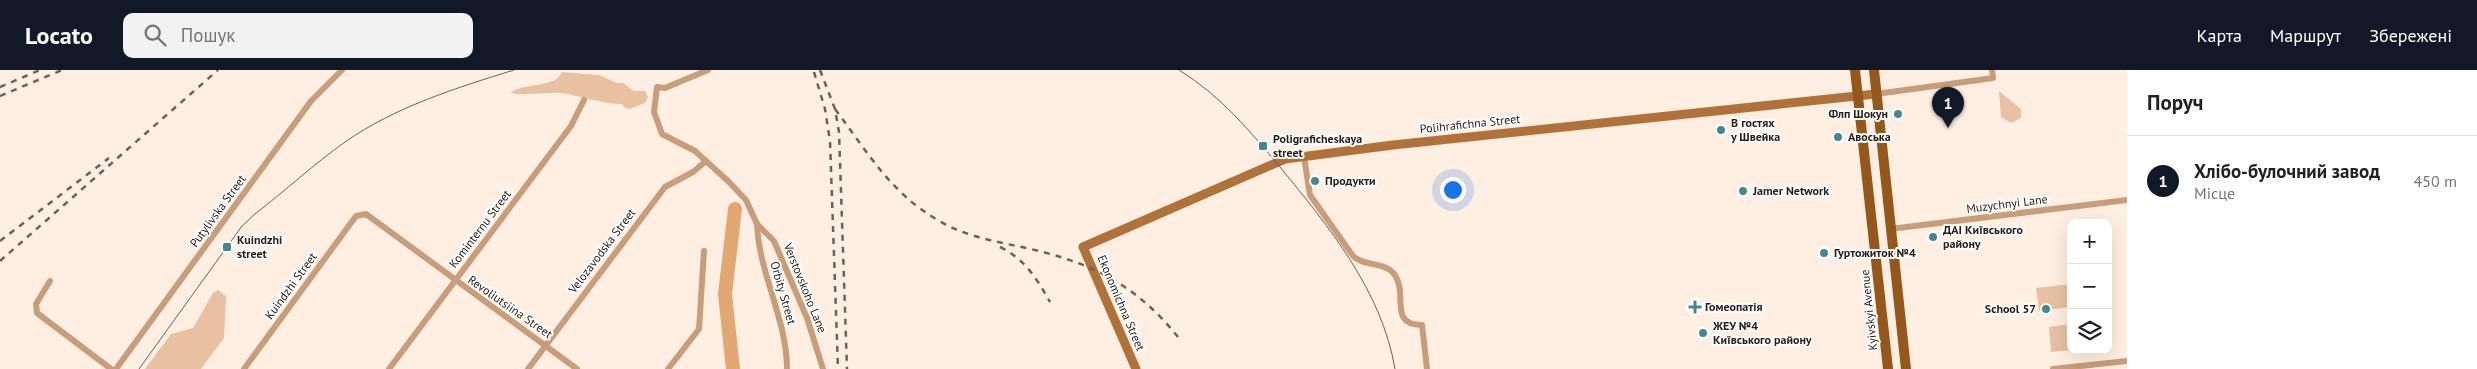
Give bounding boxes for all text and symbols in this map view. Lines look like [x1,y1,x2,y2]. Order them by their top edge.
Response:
search box [123,13,473,58]
text: Locato [25,20,93,51]
icon: search [141,21,169,49]
text: Пошук [181,23,235,47]
text: Карта [2197,24,2242,47]
text: Маршрут [2270,24,2341,47]
text: Збережені [2369,24,2452,47]
pin: 1 [1932,87,1964,128]
text: Поруч [2147,89,2203,116]
place label: Флп Шокун [1829,106,1888,121]
marker: Флп Шокун [1892,108,1904,120]
street label: Polihrafichna Street [1419,111,1521,136]
place label: В гостях у Швейка [1730,115,1780,144]
marker: В гостях у Швейка [1715,124,1727,136]
place label: Авоська [1848,129,1891,144]
place label: Poligraficheskaya street [1273,131,1362,160]
marker: Авоська [1832,131,1844,143]
marker: Poligraficheskaya street [1257,140,1269,152]
text: Хлібо-булочний завод [2194,159,2380,183]
text: 1 [2158,171,2168,191]
text: 450 m [2414,171,2457,191]
street label: Putylivska Street [186,172,249,250]
place label: Продукти [1325,173,1376,188]
marker: Продукти [1309,175,1321,187]
your location [1440,177,1466,203]
place label: Jamer Network [1752,183,1829,198]
text: Місце [2194,183,2235,203]
marker: Jamer Network [1737,185,1749,197]
street label: Kominternu Street [445,187,514,271]
street label: Muzychnyi Lane [1965,191,2048,216]
street label: Velozavodska Street [564,205,638,297]
map controls [2067,219,2112,354]
button: + [2067,219,2112,264]
place label: ДАІ Київського району [1943,222,2024,251]
marker: ДАІ Київського району [1927,231,1939,243]
place label: Kuindzhi street [237,232,282,261]
street label: Verstovskoho Lane [780,240,830,335]
marker: Kuindzhi street [221,241,233,253]
place label: Гуртожиток №4 [1834,245,1916,260]
marker: Гуртожиток №4 [1818,247,1830,259]
street label: Kuindzhi Street [261,249,320,322]
street label: Ekonomichna Street [1094,253,1148,353]
street label: Orbity Street [767,260,800,326]
button: − [2067,264,2112,309]
street label: Kyivskyi Avenue [1857,269,1880,351]
street label: Revoliutsiina Street [465,272,555,341]
place label: Гомеопатія [1705,299,1763,314]
marker: Гомеопатія [1689,301,1701,313]
place label: School 57 [1985,301,2036,316]
marker: School 57 [2040,303,2052,315]
button: layers [2067,309,2112,354]
place label: ЖЕУ №4 Київського району [1712,318,1812,347]
marker: ЖЕУ №4 Київського району [1697,327,1709,339]

